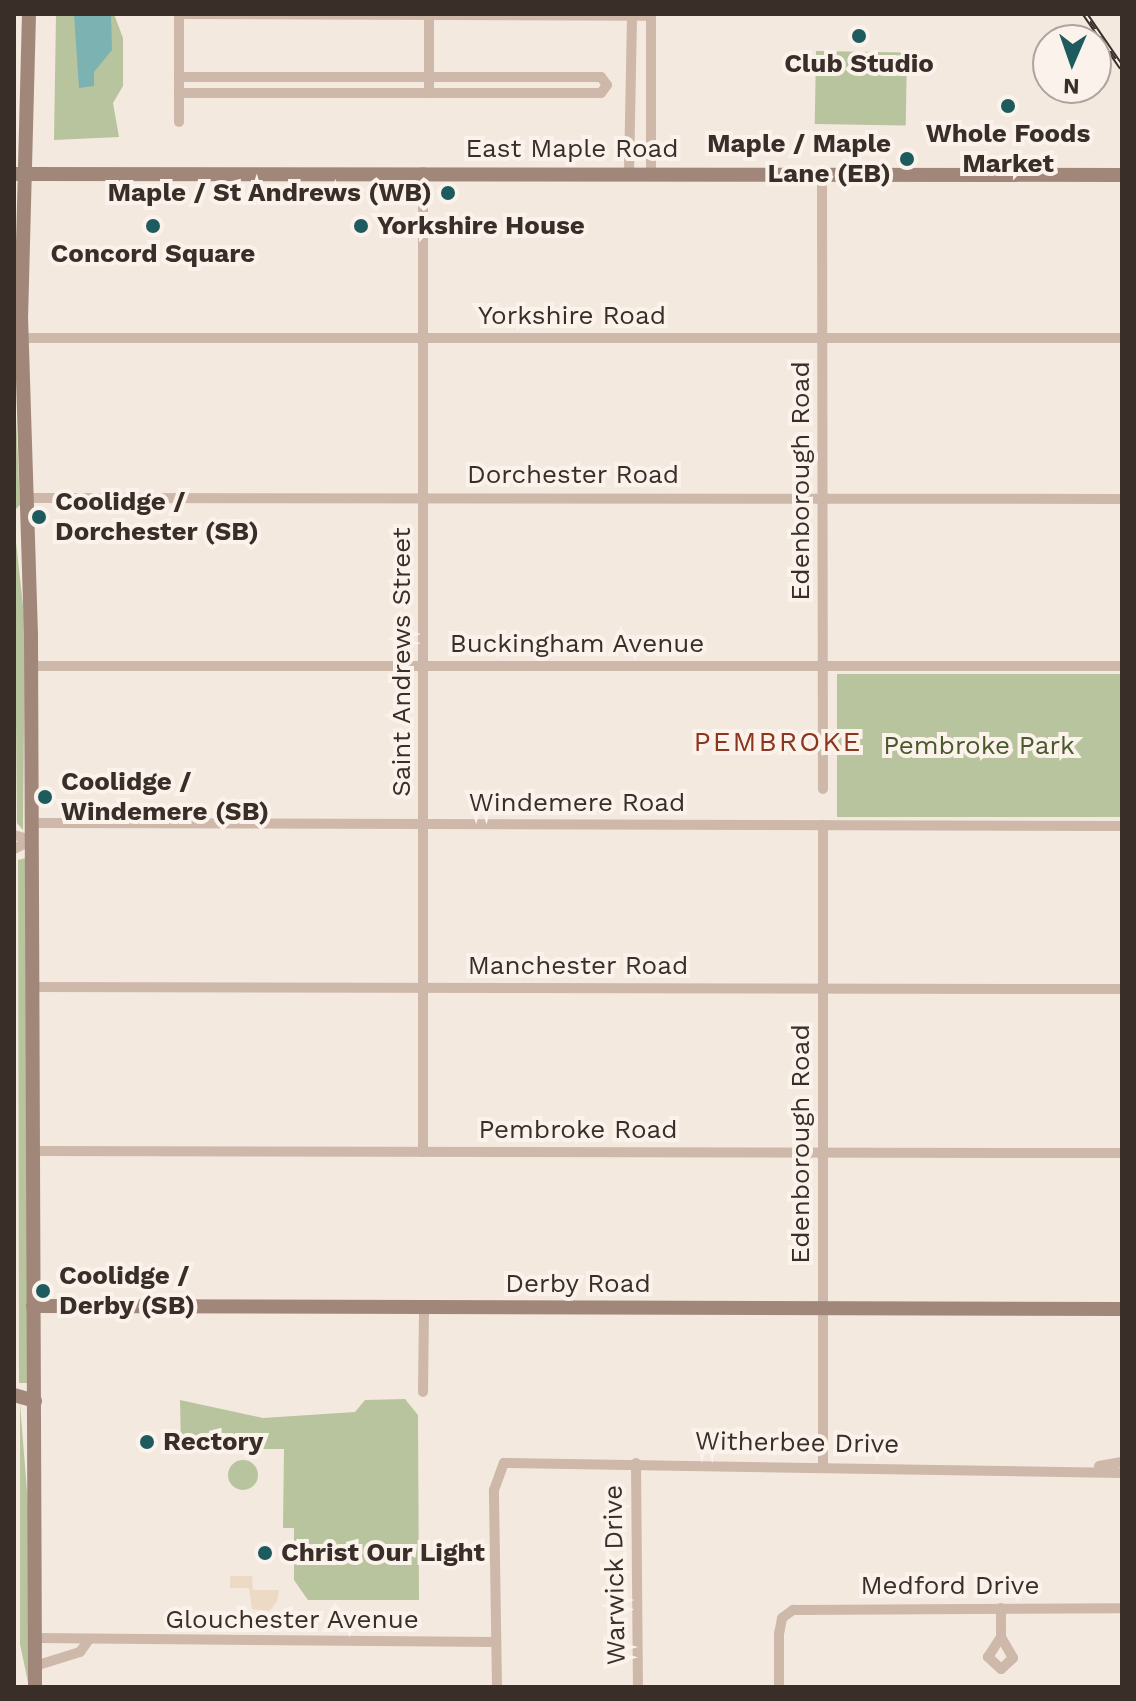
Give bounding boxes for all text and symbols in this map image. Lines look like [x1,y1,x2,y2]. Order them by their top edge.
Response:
north arrow [1032,24,1112,104]
marker: Club Studio [850,27,868,45]
place label: Club Studio [784,48,934,80]
text: N [1063,74,1080,99]
marker: Whole Foods Market [999,97,1017,115]
place label: Whole Foods Market [926,118,1090,180]
place label: Maple / Maple Lane (EB) [707,128,891,190]
street label: East Maple Road [465,133,679,165]
marker: Maple / Maple Lane (EB) [898,150,916,168]
place label: Maple / St Andrews (WB) [107,177,432,209]
marker: Maple / St Andrews (WB) [439,184,457,202]
place label: Yorkshire House [377,210,585,242]
marker: Concord Square [144,217,162,235]
marker: Yorkshire House [352,217,370,235]
place label: Concord Square [51,238,255,270]
street label: Yorkshire Road [478,300,666,332]
street label: Edenborough Road [785,361,817,601]
street label: Dorchester Road [467,459,679,491]
place label: Coolidge / Dorchester (SB) [55,486,259,548]
marker: Coolidge / Dorchester (SB) [30,508,48,526]
street label: Saint Andrews Street [386,527,418,797]
street label: Buckingham Avenue [449,628,705,660]
district label: PEMBROKE [694,725,862,759]
park label: Pembroke Park [883,730,1075,762]
place label: Coolidge / Windemere (SB) [61,766,269,828]
street label: Windemere Road [469,787,685,819]
marker: Coolidge / Windemere (SB) [36,788,54,806]
street label: Manchester Road [467,950,689,982]
street label: Edenborough Road [785,1024,817,1264]
street label: Pembroke Road [478,1114,678,1146]
place label: Coolidge / Derby (SB) [59,1260,196,1322]
street label: Derby Road [505,1268,651,1300]
marker: Coolidge / Derby (SB) [34,1282,52,1300]
place label: Rectory [163,1426,263,1458]
street label: Witherbee Drive [695,1426,899,1460]
marker: Rectory [138,1433,156,1451]
street label: Warwick Drive [598,1484,632,1666]
place label: Christ Our Light [281,1537,485,1569]
marker: Christ Our Light [256,1544,274,1562]
street label: Medford Drive [861,1570,1039,1602]
street label: Glouchester Avenue [164,1604,420,1636]

